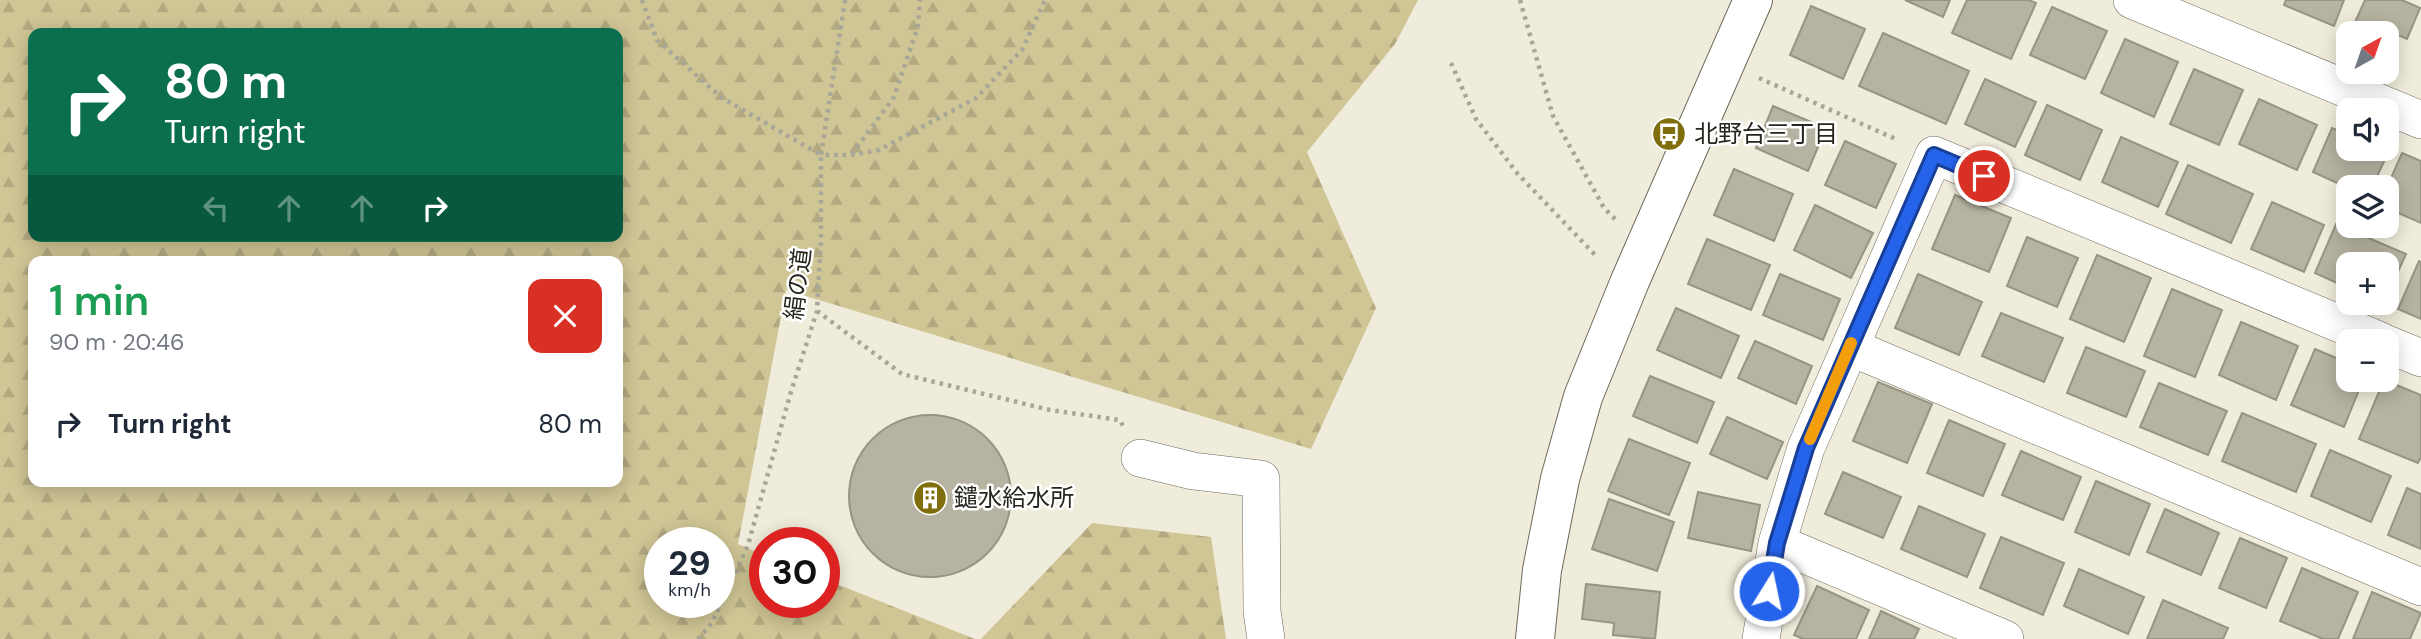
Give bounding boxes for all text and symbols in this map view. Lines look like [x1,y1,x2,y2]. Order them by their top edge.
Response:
north arrow [2336,21,2399,84]
map controls [2336,21,2399,392]
text: 80 m [164,49,287,113]
icon: right [49,56,140,147]
button: sound [2336,98,2399,161]
text: Turn right [164,111,306,153]
bus stop icon: 北野台三丁目 [1650,115,1688,153]
place label: 北野台三丁目 [1694,118,1838,149]
pin [1954,146,2014,206]
icon: arrive [1965,157,2003,195]
button: layers [2336,175,2399,238]
icon: left [197,189,235,227]
icon: ahead [270,189,308,227]
icon: ahead [343,189,381,227]
icon: right [416,189,454,227]
street label: 絹の道 [778,246,817,322]
button: + [2336,252,2399,315]
text: 1 min [49,273,149,328]
button: close [528,279,602,353]
text: 90 m · 20:46 [49,327,184,357]
button: − [2336,329,2399,392]
icon: right [49,405,87,443]
text: Turn right [108,407,232,441]
text: 80 m [538,407,602,441]
building icon: 鑓水給水所 [911,479,949,517]
place label: 鑓水給水所 [954,482,1074,513]
speed limit sign: 30 [749,527,840,618]
text: 29 [668,540,711,586]
position arrow [1732,554,1806,628]
text: km/h [668,578,711,602]

